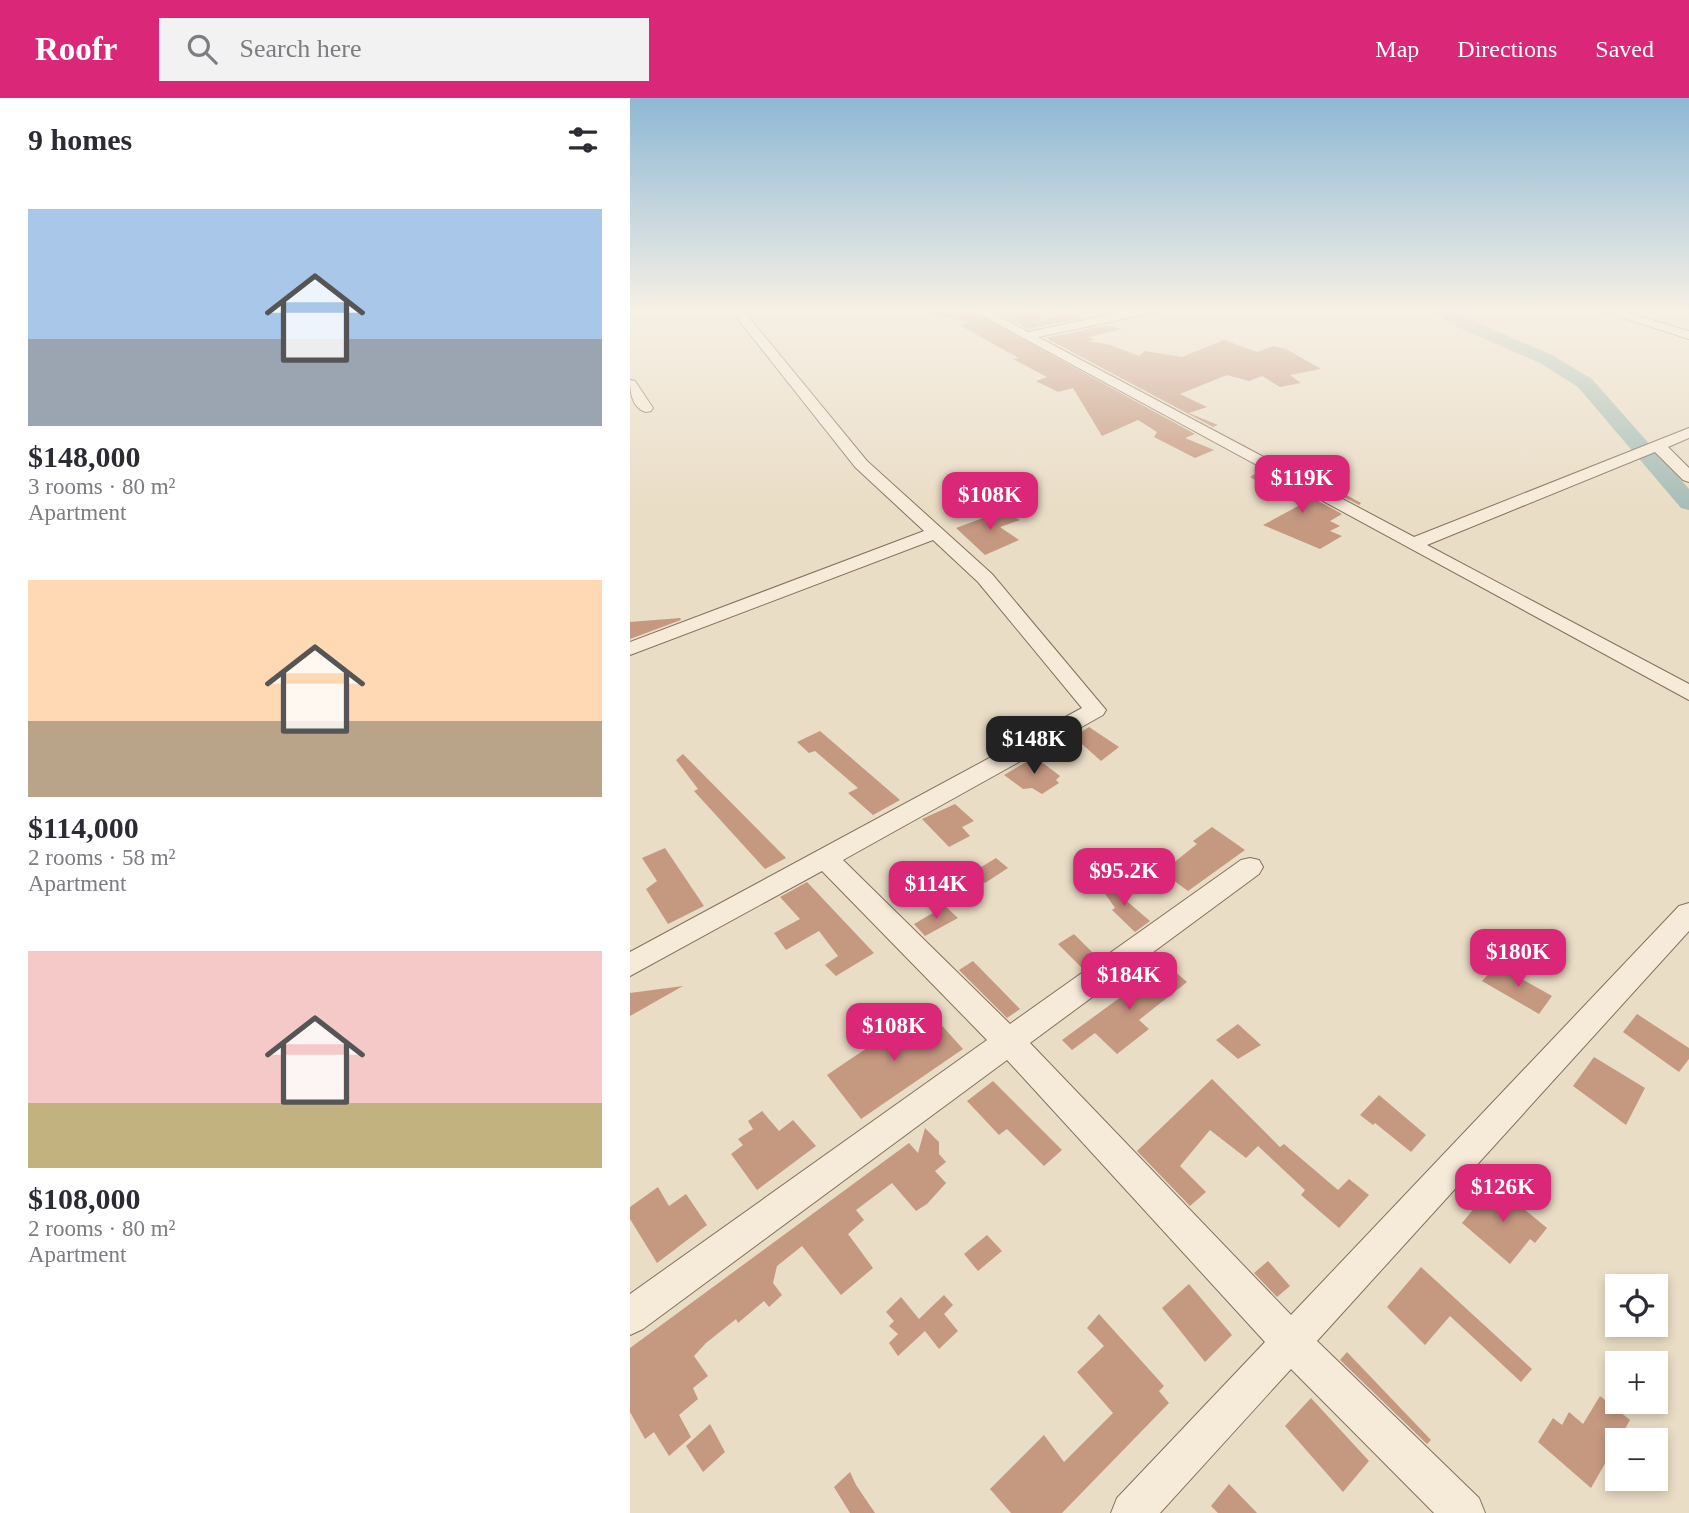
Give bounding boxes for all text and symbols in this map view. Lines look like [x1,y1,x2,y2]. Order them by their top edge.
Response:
search box [159,18,649,81]
icon: search [183,30,221,68]
text: Roofr [35,31,117,67]
text: Search here [239,34,361,63]
text: Map [1375,36,1419,62]
text: Directions [1457,36,1557,62]
text: Saved [1595,36,1654,62]
icon: filters [564,121,602,159]
text: 9 homes [28,123,132,156]
icon: home [252,255,378,381]
text: $148,000 [28,440,141,473]
pin: $119K [1253,456,1351,515]
text: $119K [1271,465,1333,490]
pin: $108K [941,472,1039,532]
text: 3 rooms · 80 m² [28,474,175,499]
text: $108K [958,482,1022,507]
text: Apartment [28,500,126,525]
icon: home [252,626,378,752]
pin: $148K [985,716,1083,776]
text: $148K [1002,726,1066,751]
text: $114,000 [28,811,139,844]
text: 2 rooms · 58 m² [28,845,175,870]
pin: $95.2K [1067,848,1181,908]
text: $95.2K [1089,858,1159,883]
pin: $114K [887,862,985,921]
text: Apartment [28,871,126,896]
text: $114K [905,871,967,896]
pin: $180K [1469,930,1567,989]
text: $180K [1486,939,1550,964]
pin: $184K [1080,953,1178,1012]
text: $184K [1097,962,1161,987]
icon: home [252,997,378,1123]
pin: $108K [845,1004,943,1063]
text: $108K [862,1013,926,1038]
pin: $126K [1454,1164,1552,1224]
text: $126K [1471,1174,1535,1199]
text: $108,000 [28,1182,141,1215]
text: 2 rooms · 80 m² [28,1216,175,1241]
text: Apartment [28,1242,126,1267]
map controls [1605,1274,1668,1491]
button: locate [1605,1274,1668,1337]
button: + [1605,1351,1668,1414]
button: − [1605,1428,1668,1491]

